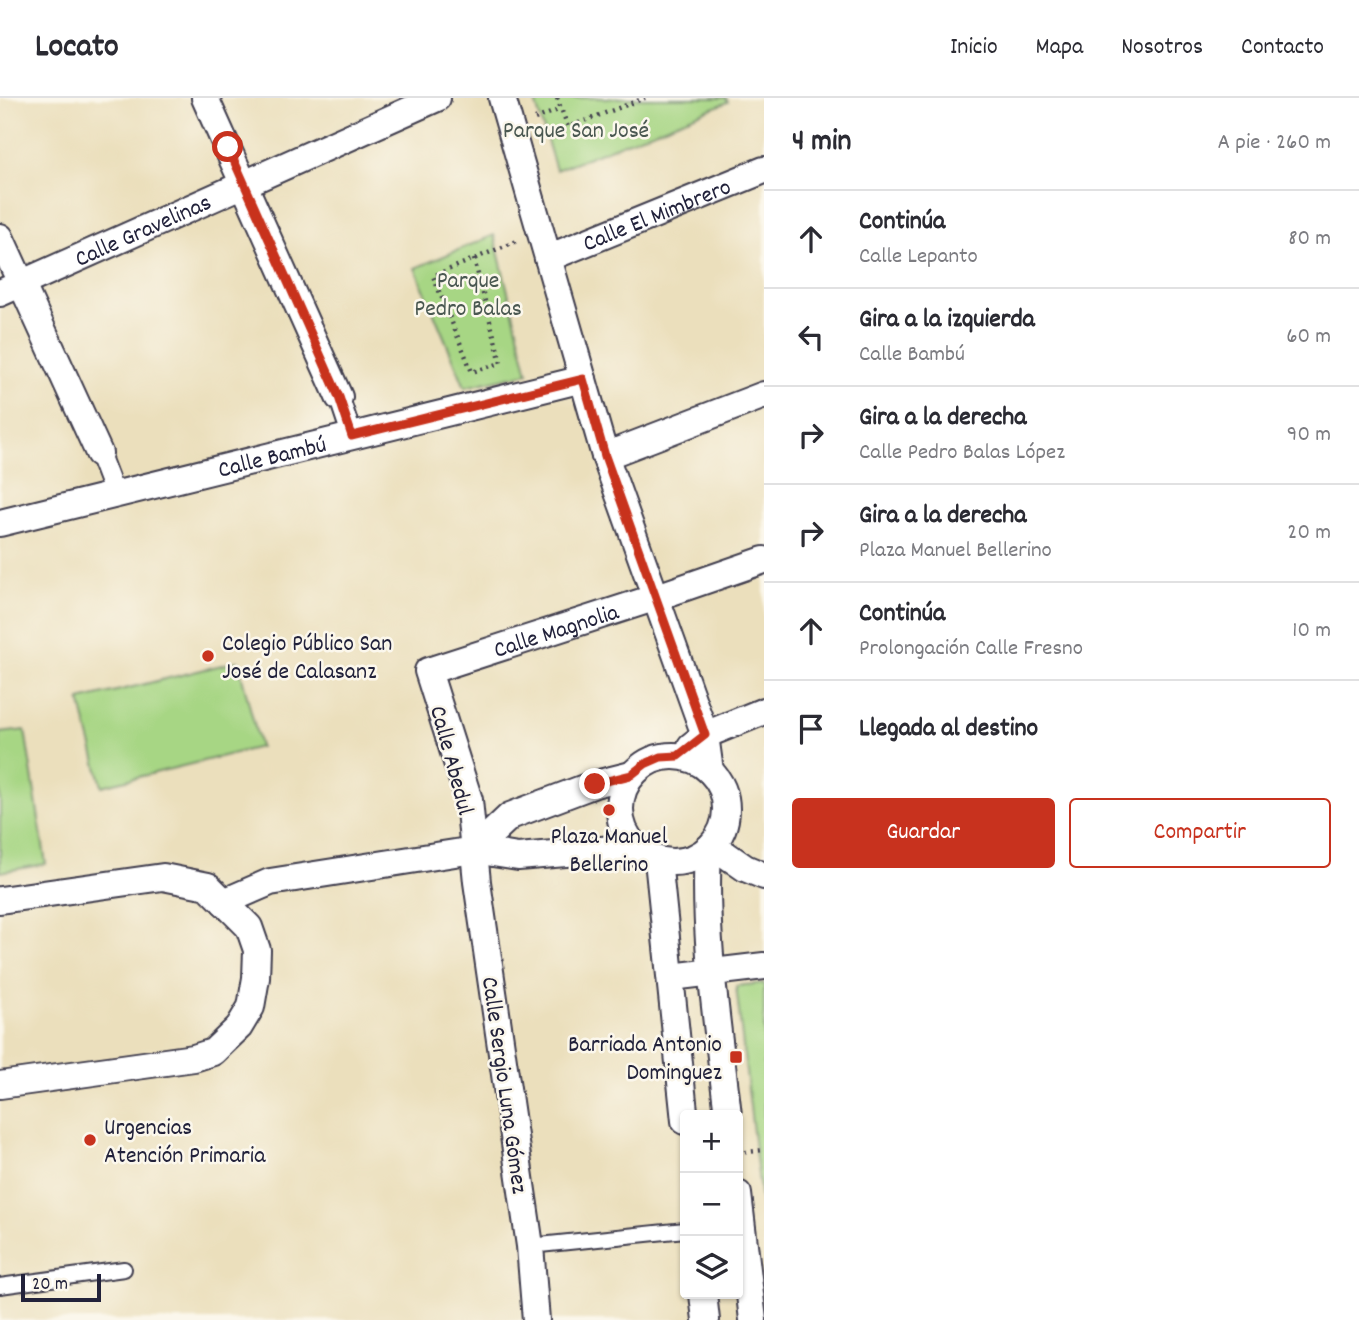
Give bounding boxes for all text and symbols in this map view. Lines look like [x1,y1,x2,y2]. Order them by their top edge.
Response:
text: Locato [35,25,119,72]
text: Inicio [950,31,998,65]
text: Mapa [1036,31,1083,65]
text: Nosotros [1121,31,1203,65]
text: Contacto [1241,31,1324,65]
park label: Parque San José [503,115,649,149]
text: 4 min [792,122,851,165]
text: A pie · 260 m [1218,127,1331,160]
route start [212,131,243,162]
street label: Calle El Mimbrero [578,171,737,262]
street label: Calle Gravelinas [70,187,217,277]
text: Continúa [859,204,945,241]
icon: ahead [792,220,830,258]
text: 80 m [1288,223,1331,256]
text: Calle Lepanto [859,241,978,274]
park label: Parque Pedro Balas [414,265,522,327]
text: Gira a la izquierda [859,302,1035,339]
icon: left [792,318,830,356]
text: 60 m [1286,321,1331,354]
text: Calle Bambú [859,339,965,372]
text: Gira a la derecha [859,400,1026,437]
icon: right [792,416,830,454]
text: 90 m [1287,419,1331,452]
street label: Calle Bambú [215,429,330,489]
text: Calle Pedro Balas López [859,437,1065,470]
text: Gira a la derecha [859,498,1026,535]
icon: right [792,514,830,552]
text: 20 m [1287,517,1331,550]
text: Plaza Manuel Bellerino [859,535,1052,568]
street label: Calle Magnolia [490,596,624,669]
text: Continúa [859,596,945,633]
icon: ahead [792,612,830,650]
text: 10 m [1292,615,1331,648]
place label: Colegio Público San José de Calasanz [222,628,392,690]
text: Prolongación Calle Fresno [859,633,1083,666]
marker: Colegio Público San José de Calasanz [200,648,216,664]
street label: Calle Abedul [419,702,481,820]
icon: arrive [792,710,830,748]
text: Llegada al destino [859,711,1038,748]
route end [579,768,610,799]
button: Guardar [792,798,1055,868]
button: Compartir [1069,798,1331,868]
marker: Plaza Manuel Bellerino [601,802,617,818]
place label: Plaza Manuel Bellerino [551,821,668,883]
street label: Calle Sergio Luna Gómez [471,975,535,1196]
place label: Barriada Antonio Dominguez [568,1029,722,1091]
marker: Barriada Antonio Dominguez [728,1049,744,1065]
map controls [680,1110,743,1299]
button: + [680,1110,743,1173]
place label: Urgencias Atención Primaria [104,1112,266,1174]
marker: Urgencias Atención Primaria [82,1132,98,1148]
button: − [680,1173,743,1236]
button: layers [680,1236,743,1299]
scale bar [21,1271,102,1303]
text: 20 m [32,1272,68,1299]

